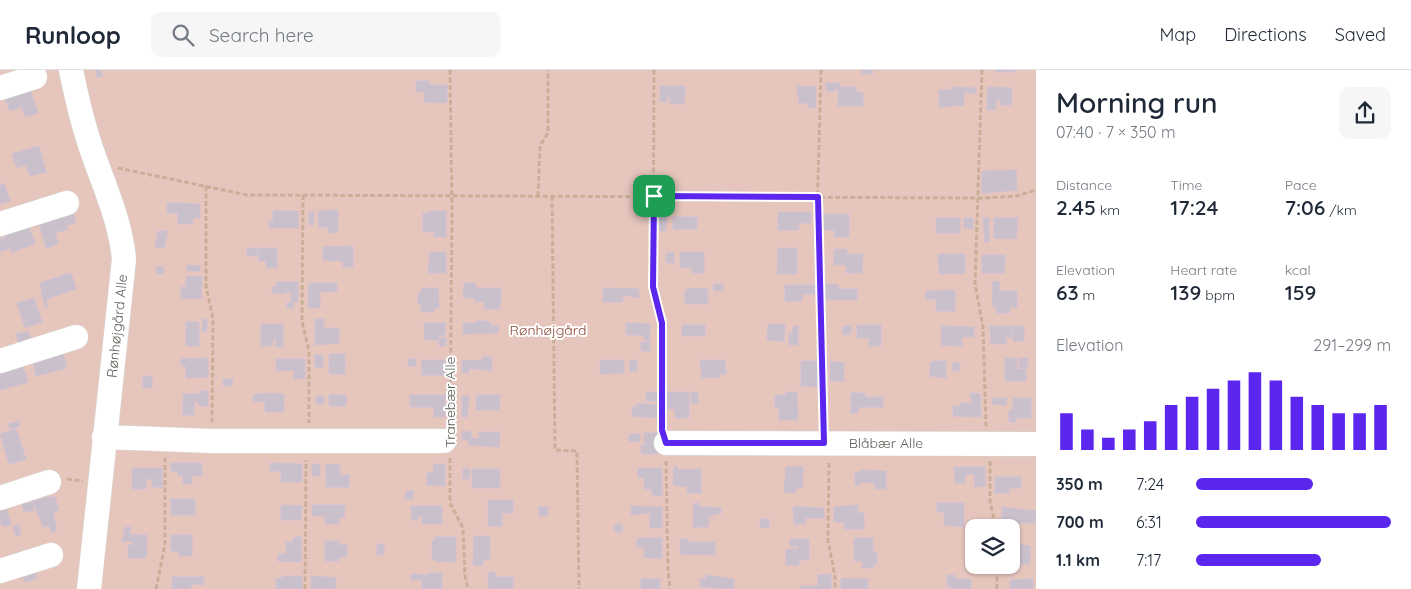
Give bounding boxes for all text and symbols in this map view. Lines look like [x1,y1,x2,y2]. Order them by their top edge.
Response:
search box [151,12,501,57]
text: Runloop [25,20,121,50]
icon: search [169,21,197,49]
text: Search here [209,23,314,47]
text: Map [1159,23,1196,46]
text: Directions [1224,23,1307,46]
text: Saved [1335,23,1386,46]
text: Morning run [1056,85,1217,120]
button: share [1339,87,1391,139]
text: 07:40 · 7 × 350 m [1056,122,1176,142]
pin [633,175,675,217]
text: Distance [1056,176,1112,194]
text: Time [1170,176,1202,194]
text: Pace [1285,176,1317,194]
icon: arrive [640,182,668,210]
text: 2.45 [1056,194,1096,220]
text: 17:24 [1170,194,1218,220]
text: 7:06 [1285,194,1325,220]
text: km [1096,201,1120,219]
text: /km [1325,201,1357,219]
text: Elevation [1056,261,1115,279]
text: Heart rate [1170,261,1237,279]
text: kcal [1285,261,1311,279]
street label: Rønhøjgård Alle [103,273,131,379]
text: 63 [1056,279,1079,305]
text: 139 [1170,279,1201,305]
text: 159 [1285,279,1316,305]
text: m [1079,286,1095,304]
text: bpm [1201,286,1235,304]
park label: Rønhøjgård [510,321,586,339]
text: Elevation [1056,335,1123,355]
text: 291–299 m [1313,335,1391,355]
street label: Tranebær Alle [441,356,459,447]
street label: Blåbær Alle [849,434,923,452]
text: 350 m [1056,474,1103,494]
text: 7:24 [1136,474,1164,494]
text: 700 m [1056,512,1104,532]
text: 6:31 [1136,512,1162,532]
map controls [965,519,1020,574]
button: layers [965,519,1020,574]
text: 1.1 km [1056,550,1100,570]
text: 7:17 [1136,550,1161,570]

